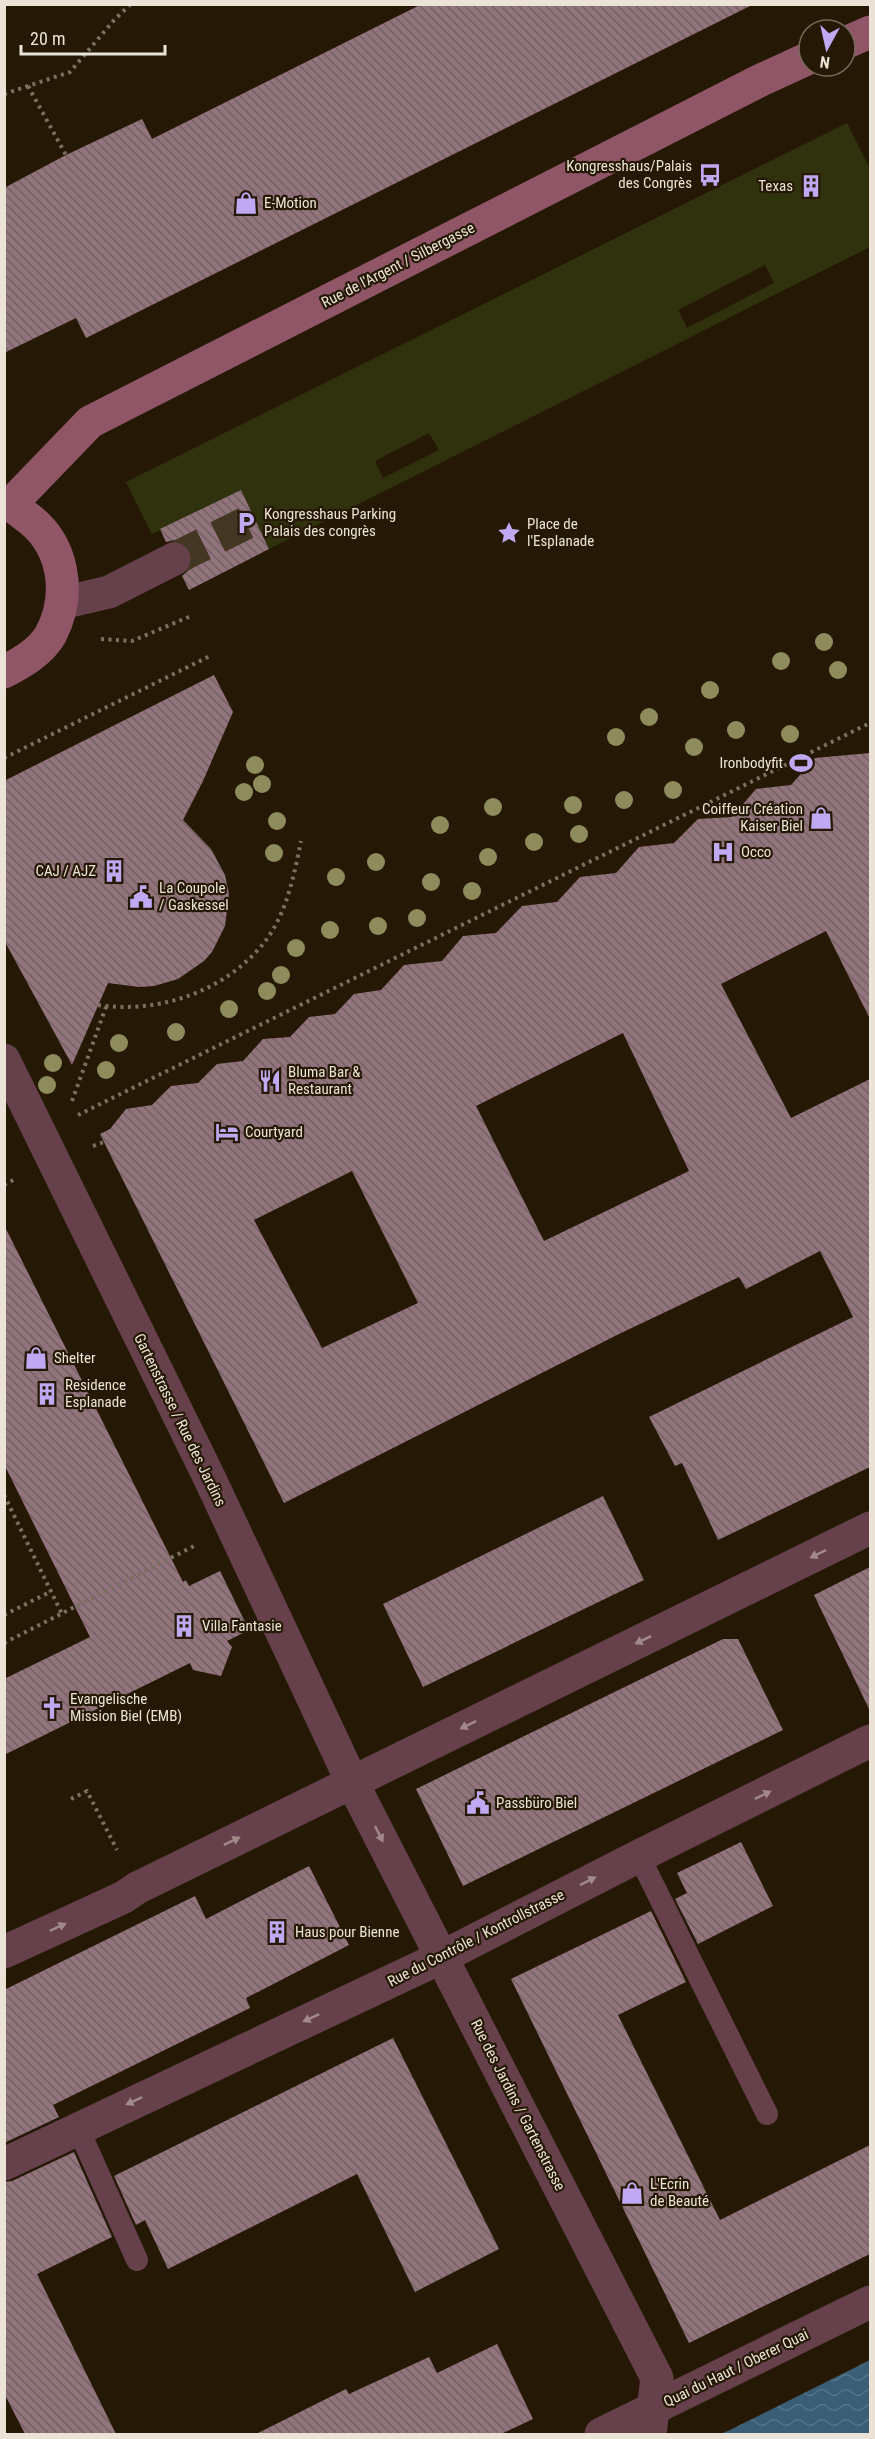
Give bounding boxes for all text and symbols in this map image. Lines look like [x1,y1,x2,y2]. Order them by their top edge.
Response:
scale bar [21,18,165,56]
north arrow [797,18,857,78]
text: 20 m [30,28,65,49]
text: N [819,52,831,72]
place label: Kongresshaus/Palais des Congrès [566,157,692,192]
bus stop icon: Kongresshaus/Palais des Congrès [697,162,723,188]
building icon: Texas [798,173,824,199]
place label: Texas [758,177,793,195]
shop icon: E-Motion [233,190,259,216]
place label: E-Motion [264,194,317,212]
street label: Rue de l'Argent / Silbergasse [318,219,478,311]
place label: Kongresshaus Parking Palais des congrès [264,505,396,540]
parking icon: Kongresshaus Parking Palais des congrès [233,510,259,536]
place label: Place de l'Esplanade [527,515,594,550]
place icon: Place de l'Esplanade [496,520,522,546]
sports icon: Ironbodyfit [788,750,814,776]
place label: Ironbodyfit [720,754,783,772]
place label: Coiffeur Création Kaiser Biel [702,800,803,835]
shop icon: Coiffeur Création Kaiser Biel [808,805,834,831]
hospital icon: Occo [710,839,736,865]
place label: Occo [741,843,771,861]
building icon: CAJ / AJZ [101,858,127,884]
place label: CAJ / AJZ [35,862,96,880]
place label: La Coupole / Gaskessel [159,879,229,914]
public building icon: La Coupole / Gaskessel [128,884,154,910]
place label: Bluma Bar & Restaurant [288,1063,361,1098]
restaurant icon: Bluma Bar & Restaurant [257,1068,283,1094]
hotel icon: Courtyard [214,1119,240,1145]
place label: Courtyard [245,1123,303,1141]
street label: Gartenstrasse / Rue des Jardins [130,1331,230,1509]
shop icon: Shelter [23,1345,49,1371]
place label: Shelter [54,1349,96,1367]
place label: Residence Esplanade [65,1376,126,1411]
building icon: Residence Esplanade [34,1381,60,1407]
one-way arrow [809,1548,827,1558]
building icon: Villa Fantasie [171,1613,197,1639]
place label: Villa Fantasie [202,1617,282,1635]
one-way arrow [634,1635,651,1644]
place label: Evangelische Mission Biel (EMB) [70,1690,182,1725]
church icon: Evangelische Mission Biel (EMB) [39,1695,65,1721]
one-way arrow [459,1721,476,1730]
public building icon: Passbüro Biel [465,1790,491,1816]
one-way arrow [754,1790,771,1799]
place label: Passbüro Biel [496,1794,577,1812]
one-way arrow [374,1825,384,1842]
one-way arrow [224,1836,241,1846]
one-way arrow [579,1877,597,1887]
street label: Rue du Contrôle / Kontrollstrasse [385,1886,567,1990]
building icon: Haus pour Bienne [264,1919,290,1945]
one-way arrow [49,1923,66,1932]
place label: Haus pour Bienne [295,1923,399,1941]
one-way arrow [302,2014,319,2023]
street label: Rue des Jardins / Gartenstrasse [467,2016,569,2194]
one-way arrow [126,2097,143,2106]
place label: L'Ecrin de Beauté [650,2175,709,2210]
shop icon: L'Ecrin de Beauté [619,2180,645,2206]
street label: Quai du Haut / Oberer Quai [661,2325,811,2411]

